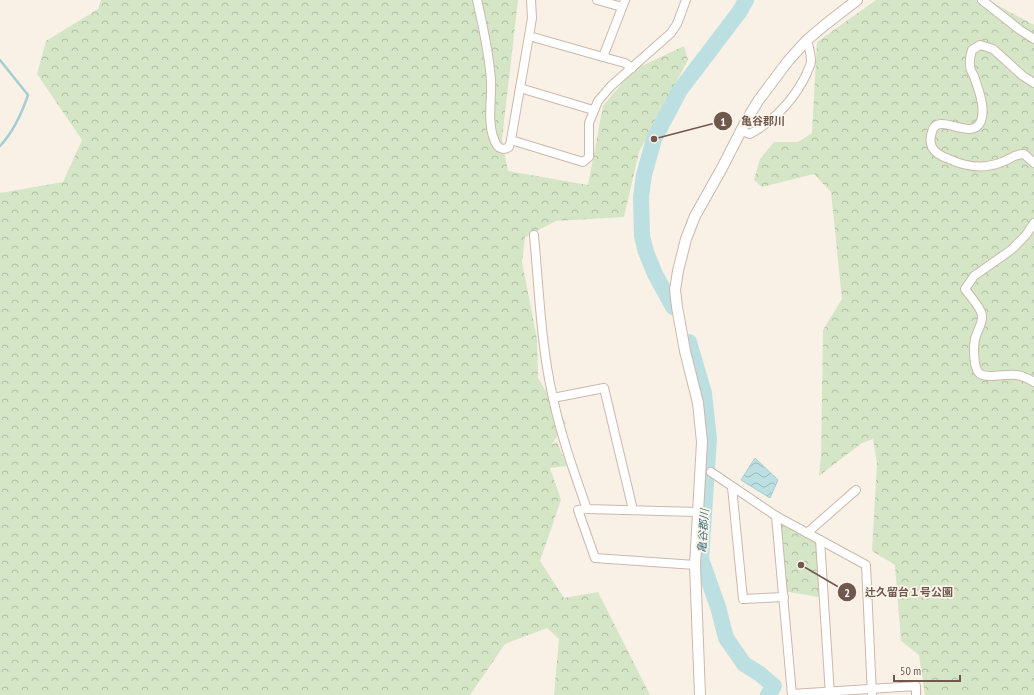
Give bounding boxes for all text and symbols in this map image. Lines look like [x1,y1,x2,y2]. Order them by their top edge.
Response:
callout: 亀谷郡川 [713,110,793,133]
text: 1 [720,114,726,129]
text: 亀谷郡川 [741,114,785,128]
water label: 亀谷郡川 [694,508,712,553]
callout: 辻久留台１号公園 [837,581,961,604]
text: 2 [844,585,850,600]
text: 辻久留台１号公園 [865,585,953,599]
scale bar [894,657,960,683]
text: 50 m [900,663,921,678]

